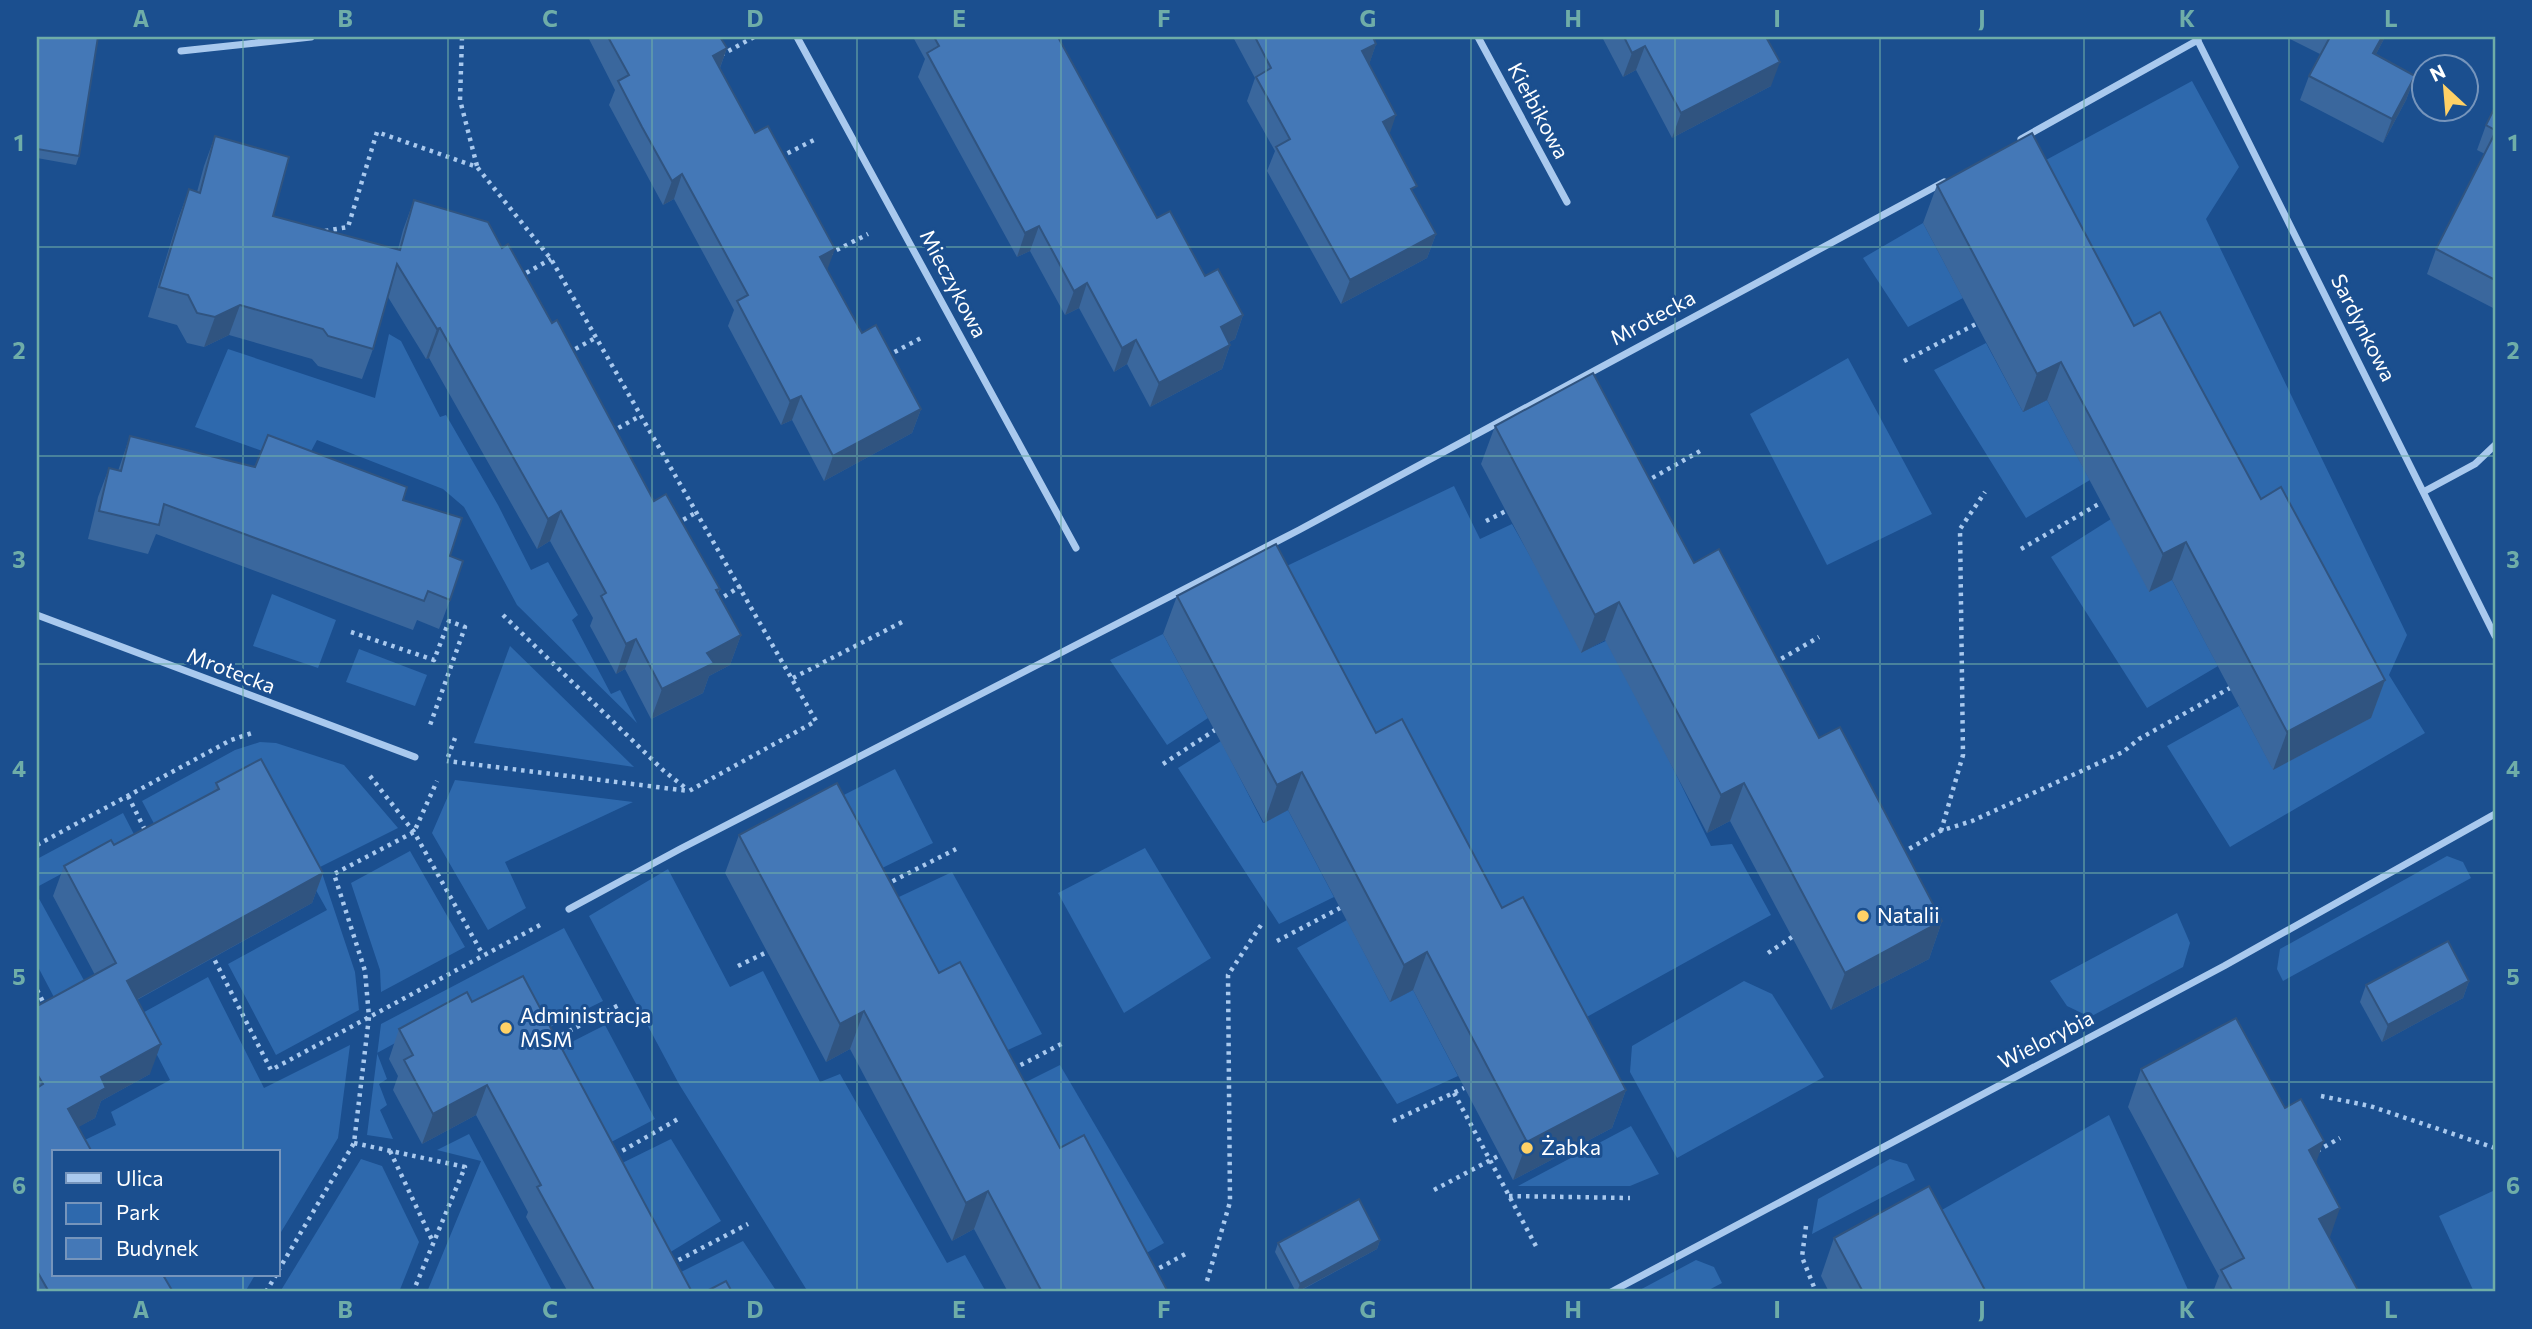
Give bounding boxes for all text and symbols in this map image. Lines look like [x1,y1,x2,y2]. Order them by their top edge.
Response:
text: A [133,4,150,32]
text: B [337,4,353,32]
text: C [542,4,558,32]
text: D [747,4,764,32]
text: E [952,4,966,32]
text: F [1157,4,1171,32]
text: G [1360,4,1376,32]
text: H [1564,4,1582,32]
text: I [1773,4,1781,32]
text: J [1978,4,1986,32]
text: K [2179,4,2195,32]
text: L [2384,4,2398,32]
north arrow [2410,52,2480,122]
street label: Kiełbikowa [1504,58,1575,163]
text: N [2426,59,2449,86]
text: 1 [14,128,24,156]
text: 1 [2508,128,2518,156]
street label: Mieczykowa [915,225,993,342]
street label: Sardynkowa [2327,270,2402,385]
street label: Mrotecka [1605,284,1699,350]
text: 2 [12,336,26,364]
text: 2 [2506,336,2520,364]
text: 3 [12,545,26,573]
text: 3 [2506,545,2520,573]
street label: Mrotecka [184,641,279,698]
text: 4 [12,754,26,782]
text: 4 [2506,754,2520,782]
place label: Natalii [1877,902,1940,927]
marker: Natalii [1855,908,1871,924]
text: 5 [12,962,26,990]
text: 5 [2506,962,2520,990]
place label: Administracja MSM [520,1002,651,1051]
street label: Wielorybia [1993,1004,2097,1073]
marker: Administracja MSM [498,1020,514,1036]
place label: Żabka [1541,1134,1601,1159]
marker: Żabka [1519,1140,1535,1156]
legend [52,1150,280,1276]
text: Ulica [116,1165,163,1190]
text: 6 [12,1171,26,1199]
text: 6 [2506,1171,2520,1199]
text: Park [116,1199,160,1224]
text: Budynek [116,1235,199,1260]
text: A [133,1295,150,1323]
text: B [337,1295,353,1323]
text: C [542,1295,558,1323]
text: D [747,1295,764,1323]
text: E [952,1295,966,1323]
text: F [1157,1295,1171,1323]
text: G [1360,1295,1376,1323]
text: H [1564,1295,1582,1323]
text: I [1773,1295,1781,1323]
text: J [1978,1295,1986,1323]
text: K [2179,1295,2195,1323]
text: L [2384,1295,2398,1323]

